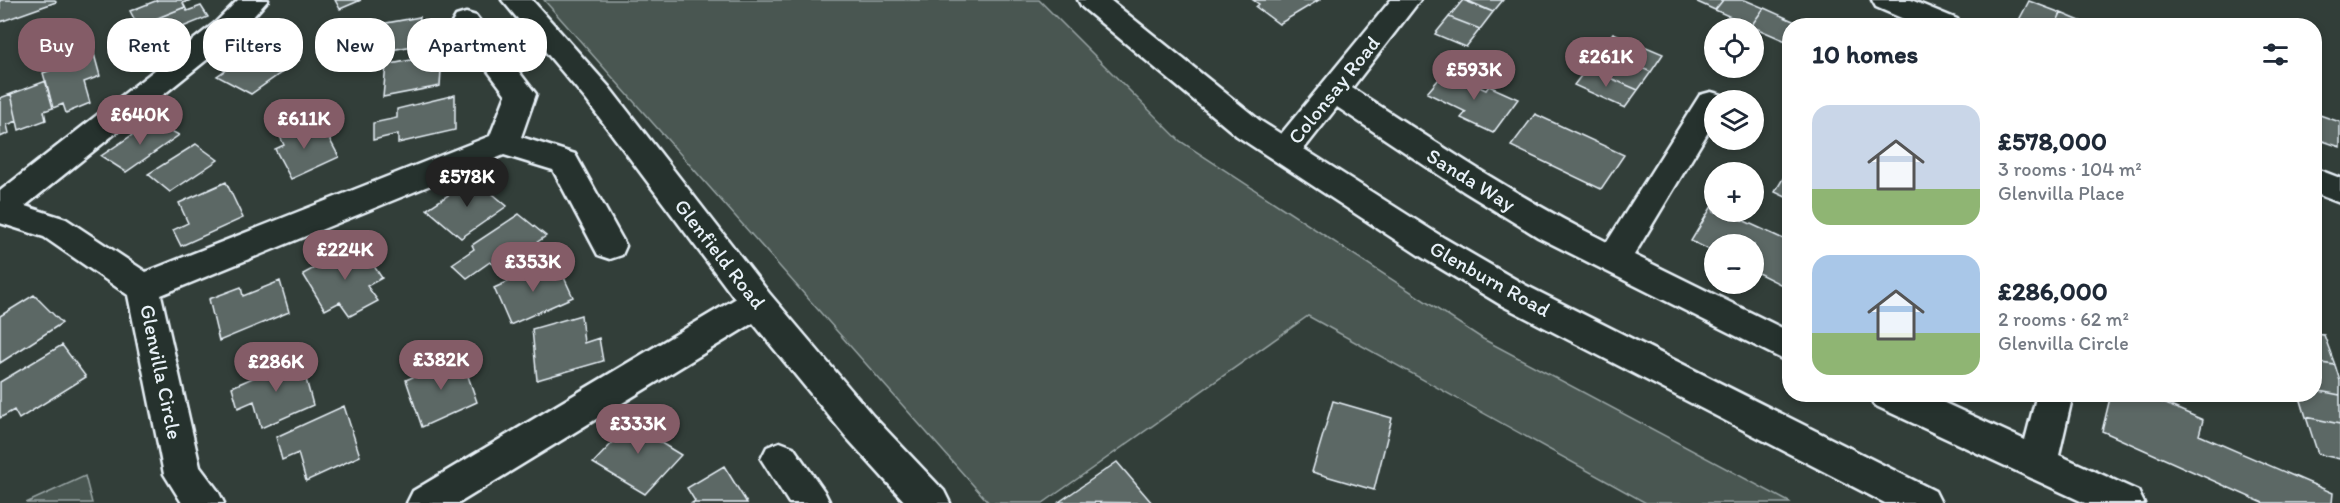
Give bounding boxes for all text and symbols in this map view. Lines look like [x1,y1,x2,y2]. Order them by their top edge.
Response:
chip: Buy [18,18,95,72]
chip: Rent [107,18,191,72]
chip: Filters [203,18,303,72]
chip: New [315,18,395,72]
chip: Apartment [407,18,547,72]
map controls [1704,18,1764,294]
button: locate [1704,18,1764,78]
street label: Colonsay Road [1282,31,1385,149]
pin: £261K [1564,37,1648,88]
text: 10 homes [1812,38,1918,70]
icon: filters [2259,38,2292,71]
text: £261K [1579,44,1633,68]
pin: £593K [1432,50,1516,101]
text: £593K [1446,57,1502,81]
button: layers [1704,90,1764,150]
pin: £640K [98,95,182,146]
pin: £611K [262,99,346,150]
text: £640K [111,102,169,126]
text: £611K [278,106,330,130]
text: £578,000 [1998,125,2107,157]
icon: home [1860,129,1932,201]
street label: Sanda Way [1422,143,1520,217]
pin: £578K [425,157,509,208]
text: 3 rooms · 104 m² [1998,157,2142,181]
button: + [1704,162,1764,222]
text: £578K [440,164,494,188]
text: Glenvilla Place [1998,181,2125,205]
street label: Glenfield Road [670,194,771,314]
pin: £224K [303,230,387,281]
button: − [1704,234,1764,294]
street label: Glenburn Road [1426,235,1555,322]
text: £224K [317,237,373,261]
pin: £353K [491,242,575,293]
text: £353K [505,249,561,273]
text: £286,000 [1998,275,2108,307]
icon: home [1860,279,1932,351]
street label: Glenvilla Circle [135,302,188,442]
text: 2 rooms · 62 m² [1998,307,2129,331]
text: Glenvilla Circle [1998,331,2129,355]
pin: £382K [399,340,483,391]
pin: £286K [234,342,318,393]
text: £382K [413,347,469,371]
text: £286K [248,349,304,373]
pin: £333K [596,404,680,455]
text: £333K [610,411,666,435]

